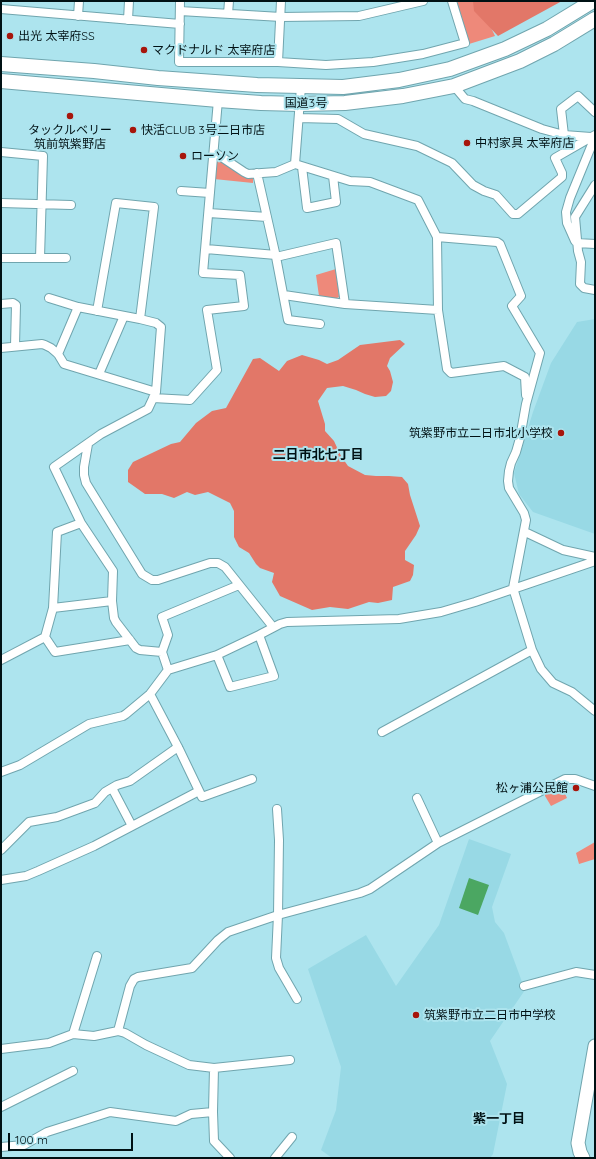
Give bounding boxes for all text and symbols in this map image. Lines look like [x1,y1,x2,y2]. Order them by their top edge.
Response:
place label: 出光 太宰府SS [18,29,95,43]
marker: 出光 太宰府SS [5,31,15,41]
place label: マクドナルド 太宰府店 [152,43,275,57]
marker: マクドナルド 太宰府店 [139,45,149,55]
street label: 国道3号 [285,96,327,110]
marker: タックルベリー 筑前筑紫野店 [65,111,75,121]
place label: タックルベリー 筑前筑紫野店 [28,123,112,151]
place label: 快活CLUB 3号二日市店 [141,123,265,137]
marker: 快活CLUB 3号二日市店 [128,125,138,135]
place label: 中村家具 太宰府店 [475,136,574,150]
marker: 中村家具 太宰府店 [462,138,472,148]
place label: ローソン [191,149,239,163]
marker: ローソン [178,151,188,161]
place label: 筑紫野市立二日市北小学校 [409,426,553,440]
marker: 筑紫野市立二日市北小学校 [556,428,566,438]
district label: 二日市北七丁目 [273,447,363,463]
place label: 松ヶ浦公民館 [496,781,568,795]
marker: 松ヶ浦公民館 [571,783,581,793]
place label: 筑紫野市立二日市中学校 [424,1008,556,1022]
marker: 筑紫野市立二日市中学校 [411,1010,421,1020]
district label: 紫一丁目 [473,1111,525,1127]
scale bar [10,1125,135,1151]
text: 100 m [15,1132,48,1147]

